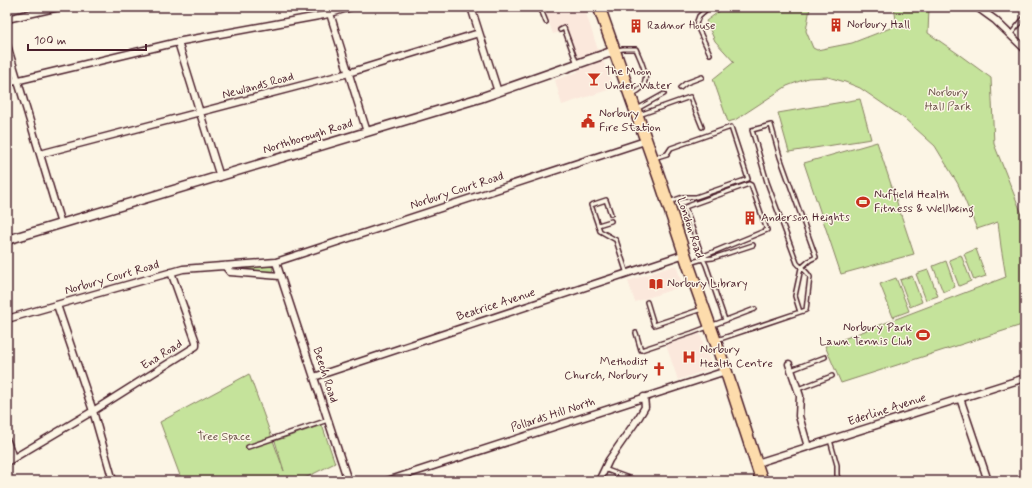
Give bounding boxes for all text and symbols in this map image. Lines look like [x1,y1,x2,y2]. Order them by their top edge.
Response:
building icon: Norbury Hall [828,17,844,33]
place label: Norbury Hall [847,17,910,33]
building icon: Radnor House [628,18,644,34]
place label: Radnor House [647,18,715,34]
scale bar [28,26,146,52]
text: 100 m [34,33,66,49]
place label: The Moon Under Water [605,64,672,94]
street label: Newlands Road [220,69,296,103]
bar icon: The Moon Under Water [586,71,602,87]
park label: Norbury Hall Park [925,85,971,115]
place label: Norbury Fire Station [599,106,661,136]
public building icon: Norbury Fire Station [580,113,596,129]
street label: Northborough Road [261,116,355,158]
street label: Norbury Court Road [408,168,506,214]
place label: Nuffield Health Fitness & Wellbeing [874,187,974,218]
sports icon: Nuffield Health Fitness & Wellbeing [855,194,871,210]
street label: London Road [673,195,707,261]
building icon: Anderson Heights [742,210,758,226]
place label: Anderson Heights [761,210,850,226]
street label: Norbury Court Road [63,257,161,299]
library icon: Norbury Library [648,276,664,292]
place label: Norbury Library [667,276,748,292]
street label: Beatrice Avenue [455,285,537,325]
place label: Norbury Park Lawn Tennis Club [819,320,912,350]
sports icon: Norbury Park Lawn Tennis Club [915,327,931,343]
street label: Ena Road [138,336,186,374]
place label: Norbury Health Centre [700,342,773,372]
street label: Beech Road [308,345,342,405]
hospital icon: Norbury Health Centre [681,349,697,365]
place label: Methodist Church, Norbury [564,354,649,384]
church icon: Methodist Church, Norbury [651,361,667,377]
street label: Ederline Avenue [846,390,928,430]
street label: Pollards Hill North [509,394,597,436]
park label: Tree Space [197,429,251,445]

